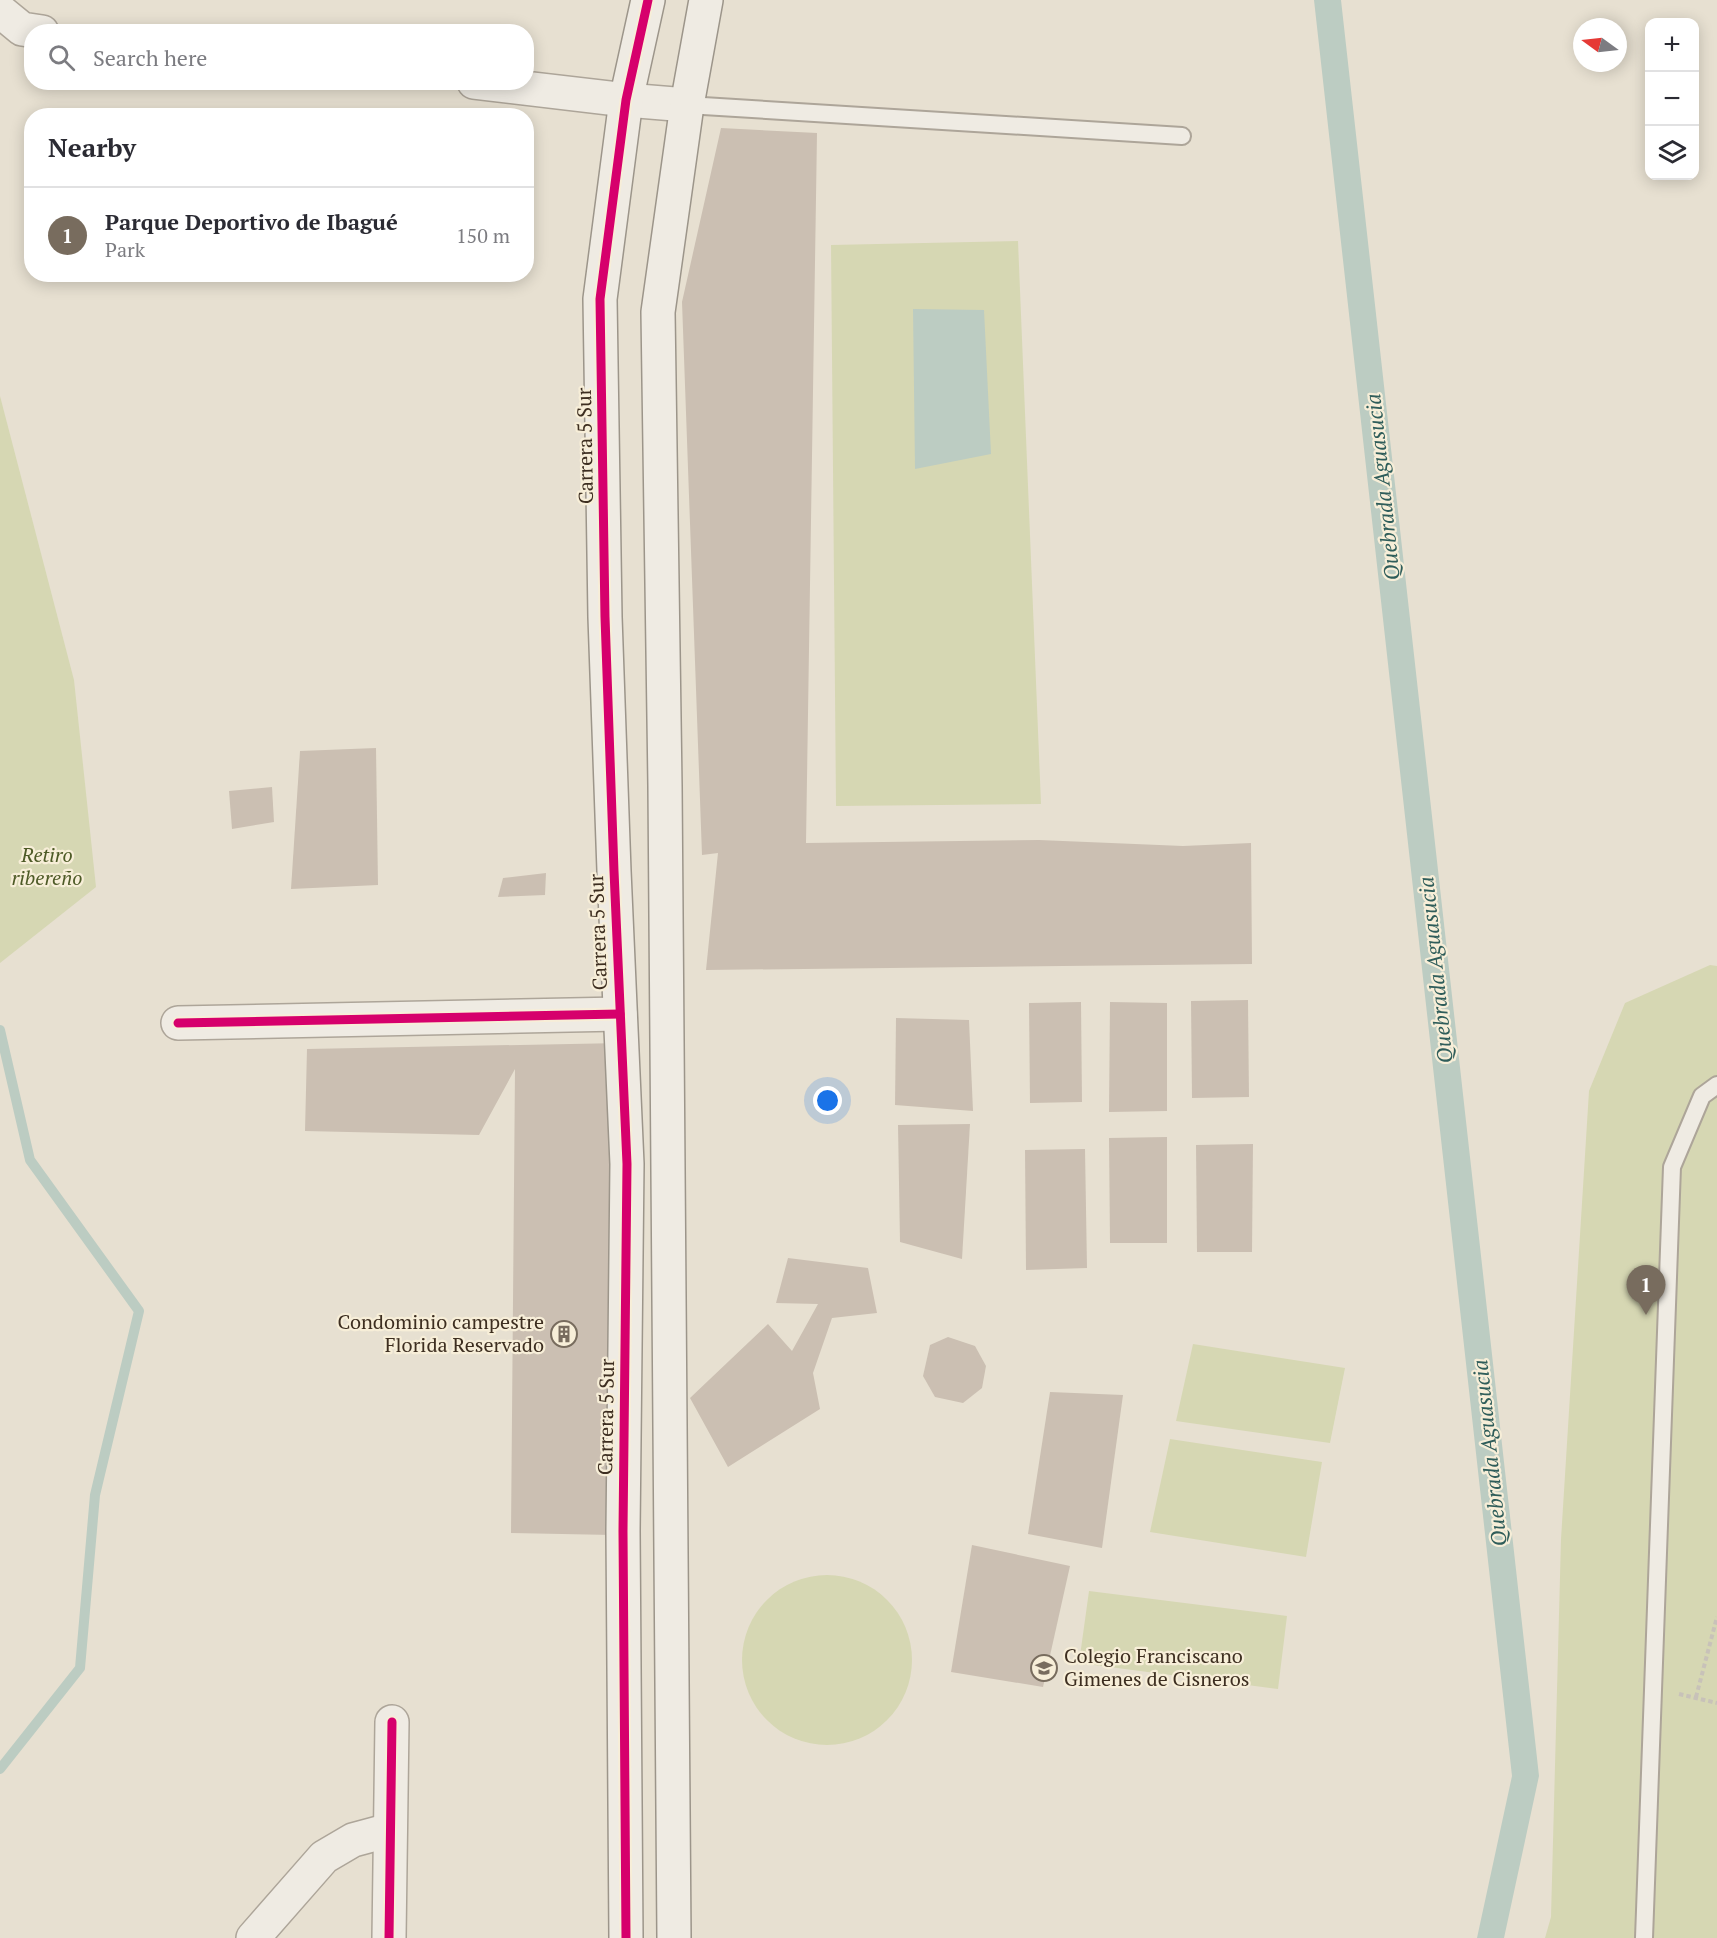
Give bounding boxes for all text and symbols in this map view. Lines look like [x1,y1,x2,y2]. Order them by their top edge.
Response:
north arrow [1573,18,1627,72]
map controls [1645,18,1699,180]
button: + [1645,18,1699,72]
search box [24,24,534,90]
icon: search [45,41,78,74]
text: Search here [93,43,207,72]
button: − [1645,72,1699,126]
button: layers [1645,126,1699,180]
text: Nearby [48,130,136,164]
text: Parque Deportivo de Ibagué [105,207,398,236]
text: 1 [62,222,73,249]
text: 150 m [456,222,510,249]
text: Park [105,236,145,263]
street label: Carrera 5 Sur [570,387,599,504]
water label: Quebrada Aguasucia [1358,393,1406,582]
park label: Retiro ribereño [12,841,82,891]
street label: Carrera 5 Sur [582,873,613,991]
water label: Quebrada Aguasucia [1411,876,1459,1065]
your location [813,1086,842,1115]
pin: 1 [1626,1266,1666,1315]
place label: Condominio campestre Florida Reservado [338,1308,544,1358]
building icon: Condominio campestre Florida Reservado [549,1319,579,1349]
street label: Carrera 5 Sur [591,1358,620,1475]
water label: Quebrada Aguasucia [1465,1359,1513,1548]
place label: Colegio Franciscano Gimenes de Cisneros [1064,1642,1249,1692]
school or university icon: Colegio Franciscano Gimenes de Cisneros [1029,1653,1059,1683]

